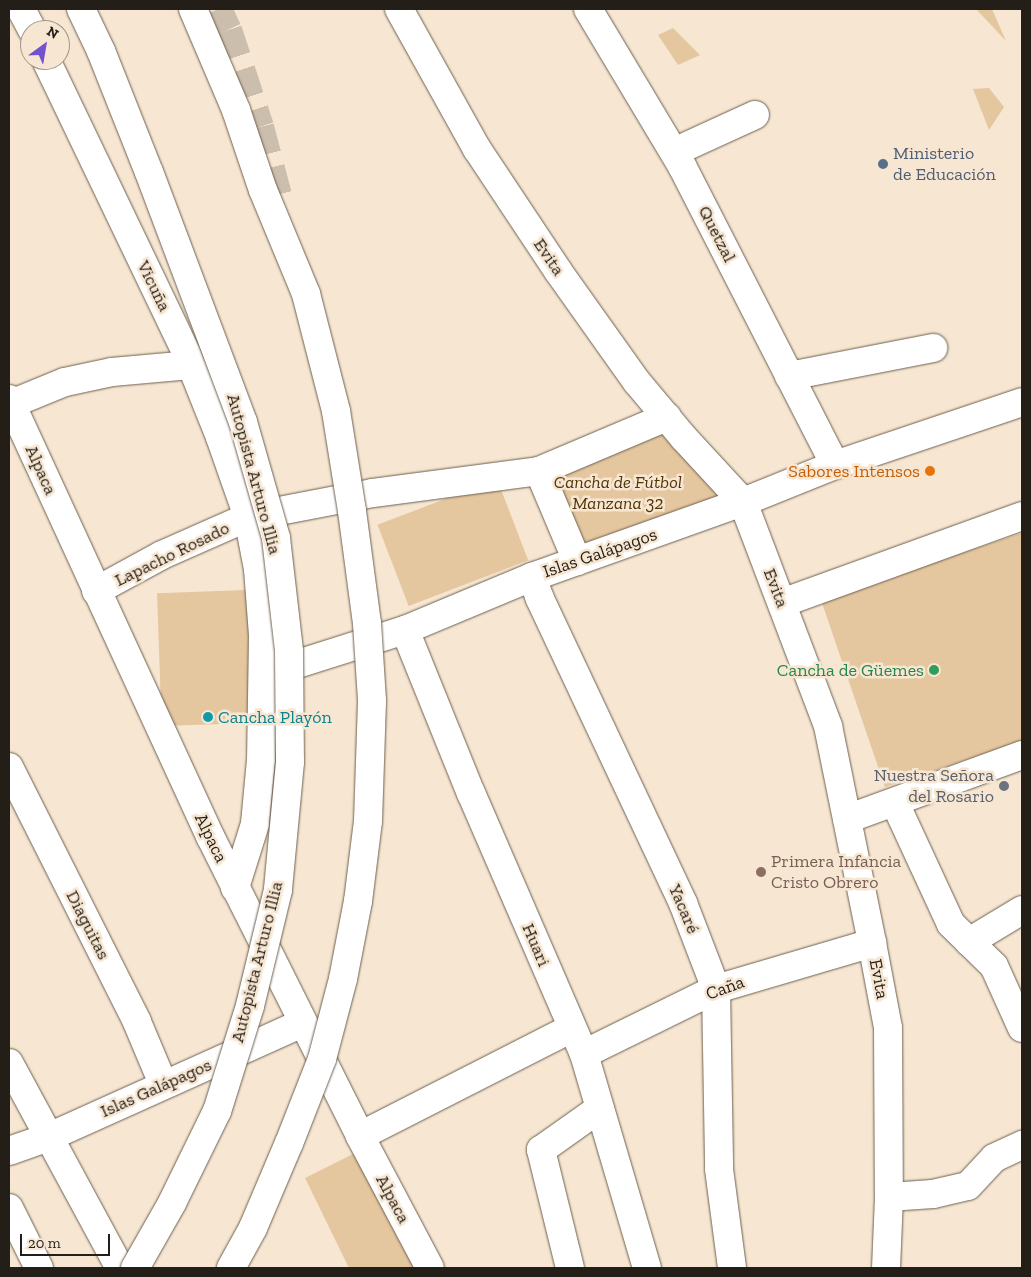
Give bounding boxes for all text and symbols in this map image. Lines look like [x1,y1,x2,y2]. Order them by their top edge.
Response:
north arrow [20,20,70,70]
text: N [44,23,62,43]
place label: Ministerio de Educación [893,143,996,186]
marker: Ministerio de Educación [877,158,889,170]
street label: Quetzal [694,202,740,266]
street label: Evita [529,234,569,280]
street label: Vicuña [133,257,175,315]
street label: Autopista Arturo Illia [222,391,286,557]
street label: Alpaca [21,442,61,498]
place label: Sabores Intensos [788,460,920,482]
marker: Sabores Intensos [924,465,936,477]
park label: Cancha de Fútbol Manzana 32 [554,472,682,514]
street label: Lapacho Rosado [111,517,233,591]
street label: Islas Galápagos [540,523,660,583]
street label: Evita [759,565,793,611]
place label: Cancha de Güemes [777,659,924,681]
marker: Cancha de Güemes [928,664,940,676]
place label: Cancha Playón [218,706,332,728]
marker: Cancha Playón [202,711,214,723]
place label: Nuestra Señora del Rosario [874,765,994,808]
marker: Nuestra Señora del Rosario [998,780,1010,792]
street label: Alpaca [190,810,232,866]
place label: Primera Infancia Cristo Obrero [771,851,901,894]
marker: Primera Infancia Cristo Obrero [755,866,767,878]
street label: Autopista Arturo Illia [226,879,288,1045]
street label: Yacaré [664,881,704,937]
street label: Diaguitas [61,887,115,963]
street label: Huari [517,920,555,970]
street label: Evita [865,957,893,1001]
street label: Caña [703,971,747,1005]
street label: Islas Galápagos [97,1054,215,1122]
street label: Alpaca [371,1171,415,1227]
scale bar [22,1224,112,1256]
text: 20 m [28,1234,61,1252]

